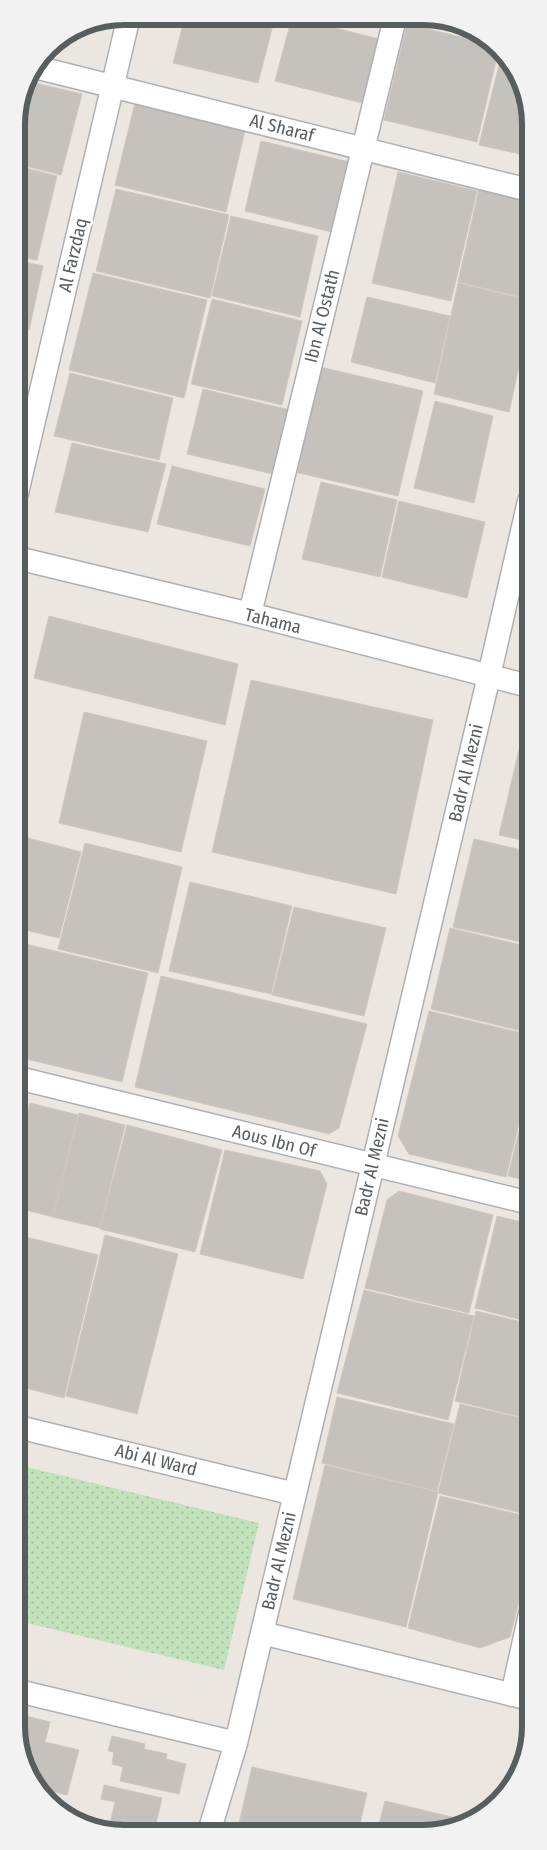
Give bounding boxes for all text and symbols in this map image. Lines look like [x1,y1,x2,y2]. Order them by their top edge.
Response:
street label: Al Sharaf [247,109,318,147]
street label: Al Farzdaq [54,216,92,294]
street label: Ibn Al Ostath [300,267,344,365]
street label: Tahama [243,603,304,639]
street label: Badr Al Mezni [444,722,488,824]
street label: Badr Al Mezni [350,1116,394,1218]
street label: Aous Ibn Of [230,1120,319,1162]
street label: Abi Al Ward [113,1439,199,1481]
street label: Badr Al Mezni [257,1510,301,1612]

